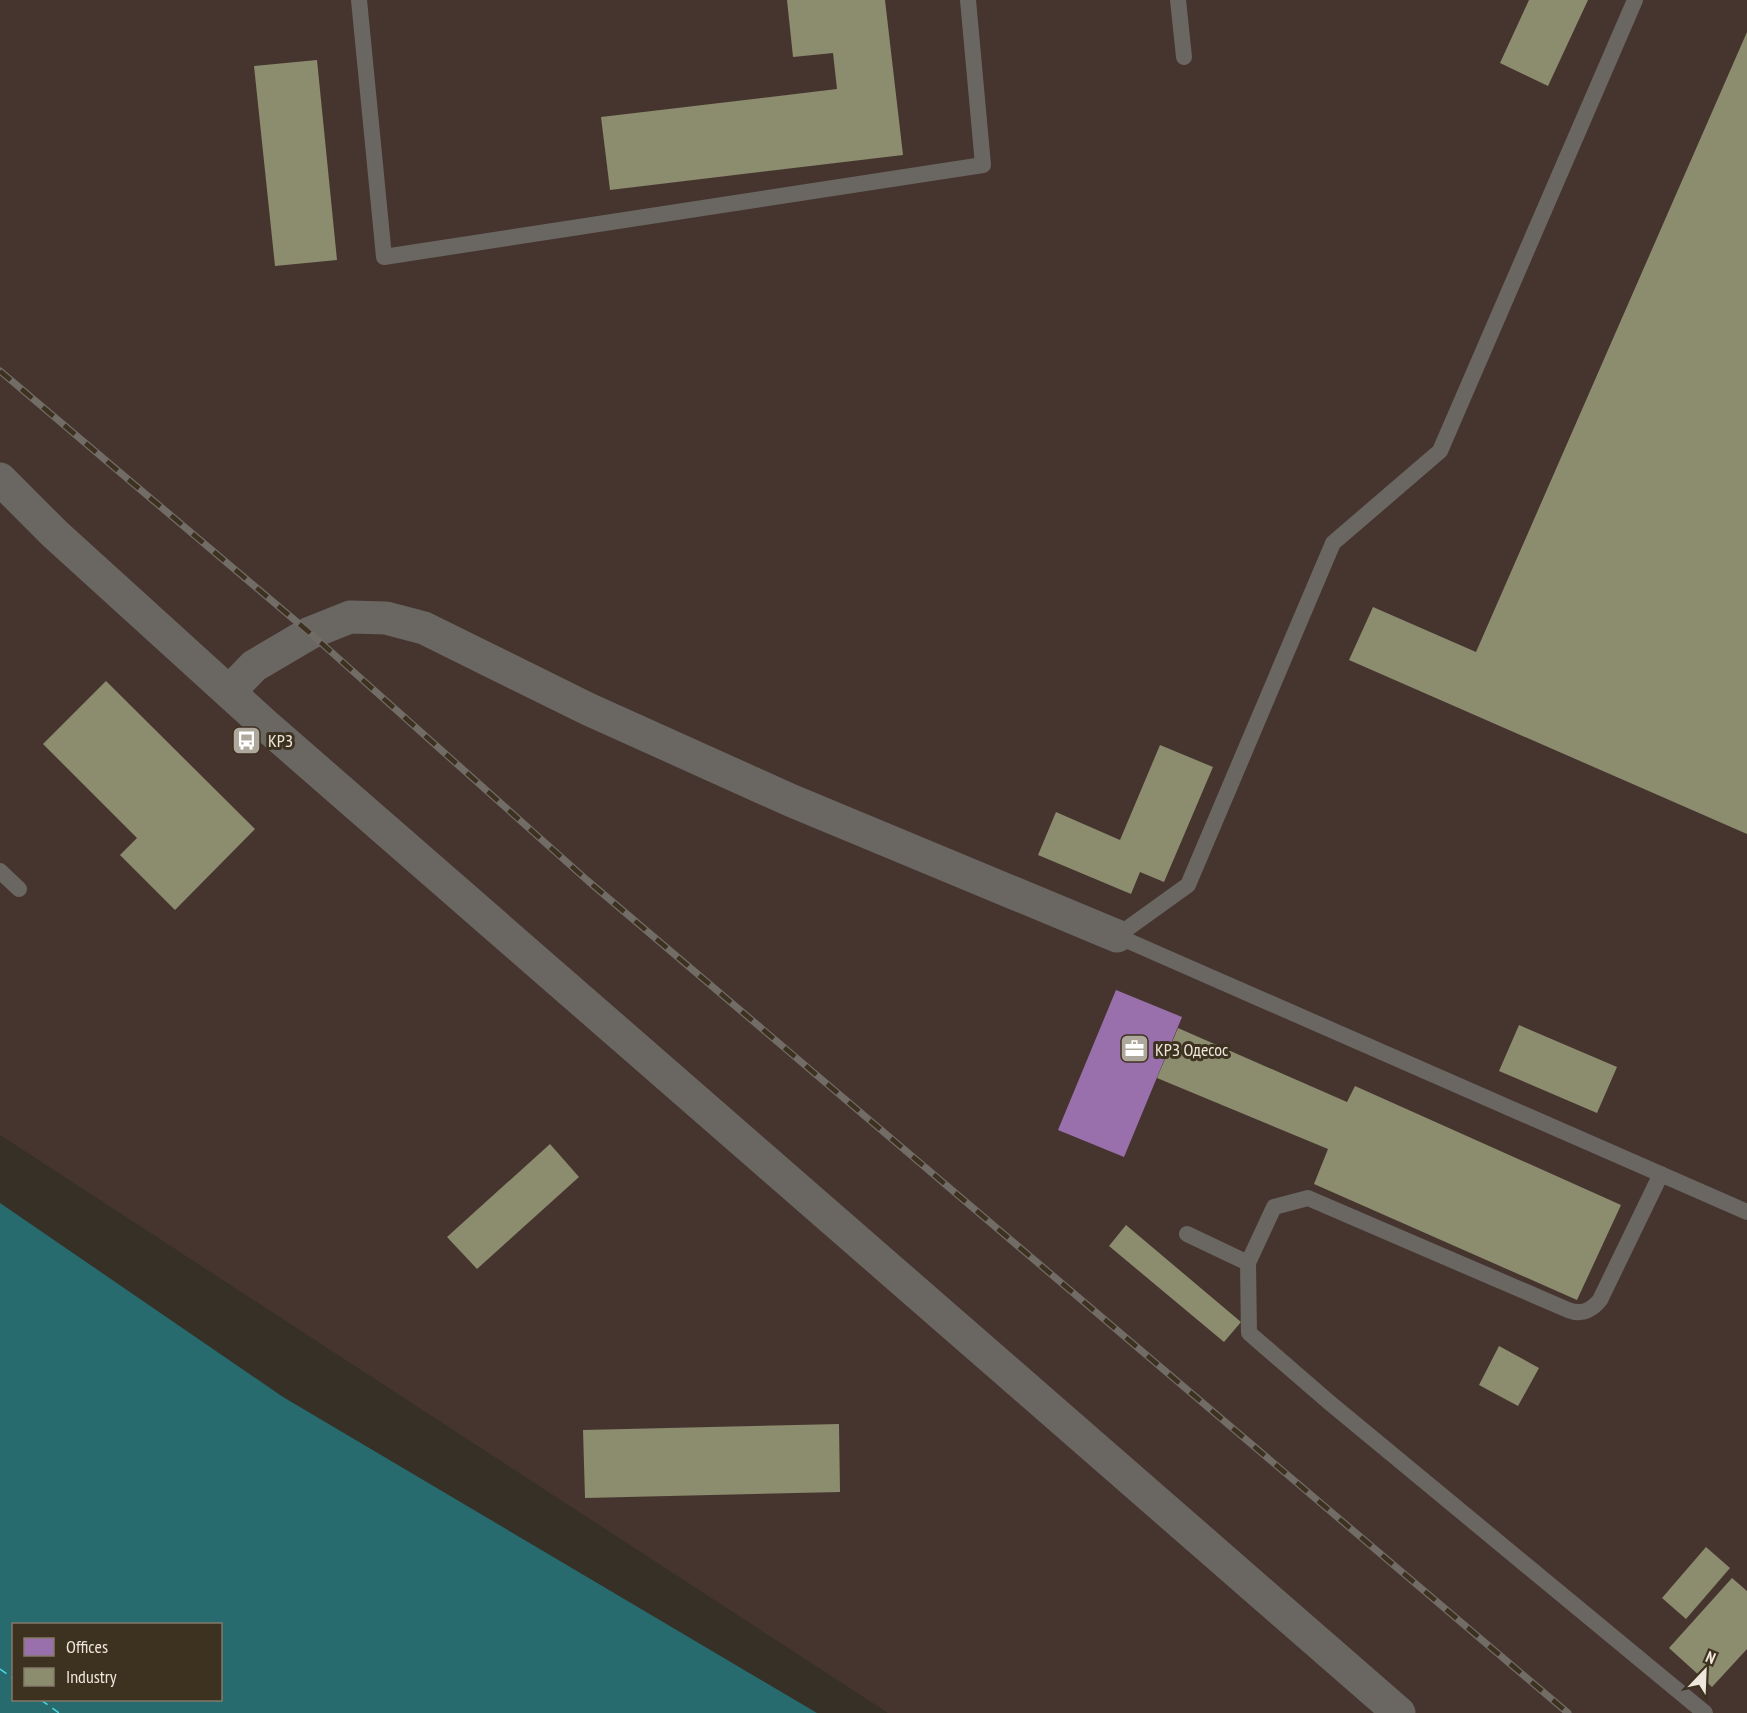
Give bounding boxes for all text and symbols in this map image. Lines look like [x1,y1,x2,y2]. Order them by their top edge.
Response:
bus stop icon: КРЗ [231,724,263,756]
place label: КРЗ [268,729,293,752]
office icon: КРЗ Одесос [1118,1033,1150,1065]
place label: КРЗ Одесос [1155,1038,1229,1061]
legend [12,1623,222,1701]
text: Offices [66,1635,108,1658]
north arrow [1675,1641,1735,1701]
text: N [1703,1646,1719,1668]
text: Industry [66,1665,117,1688]

